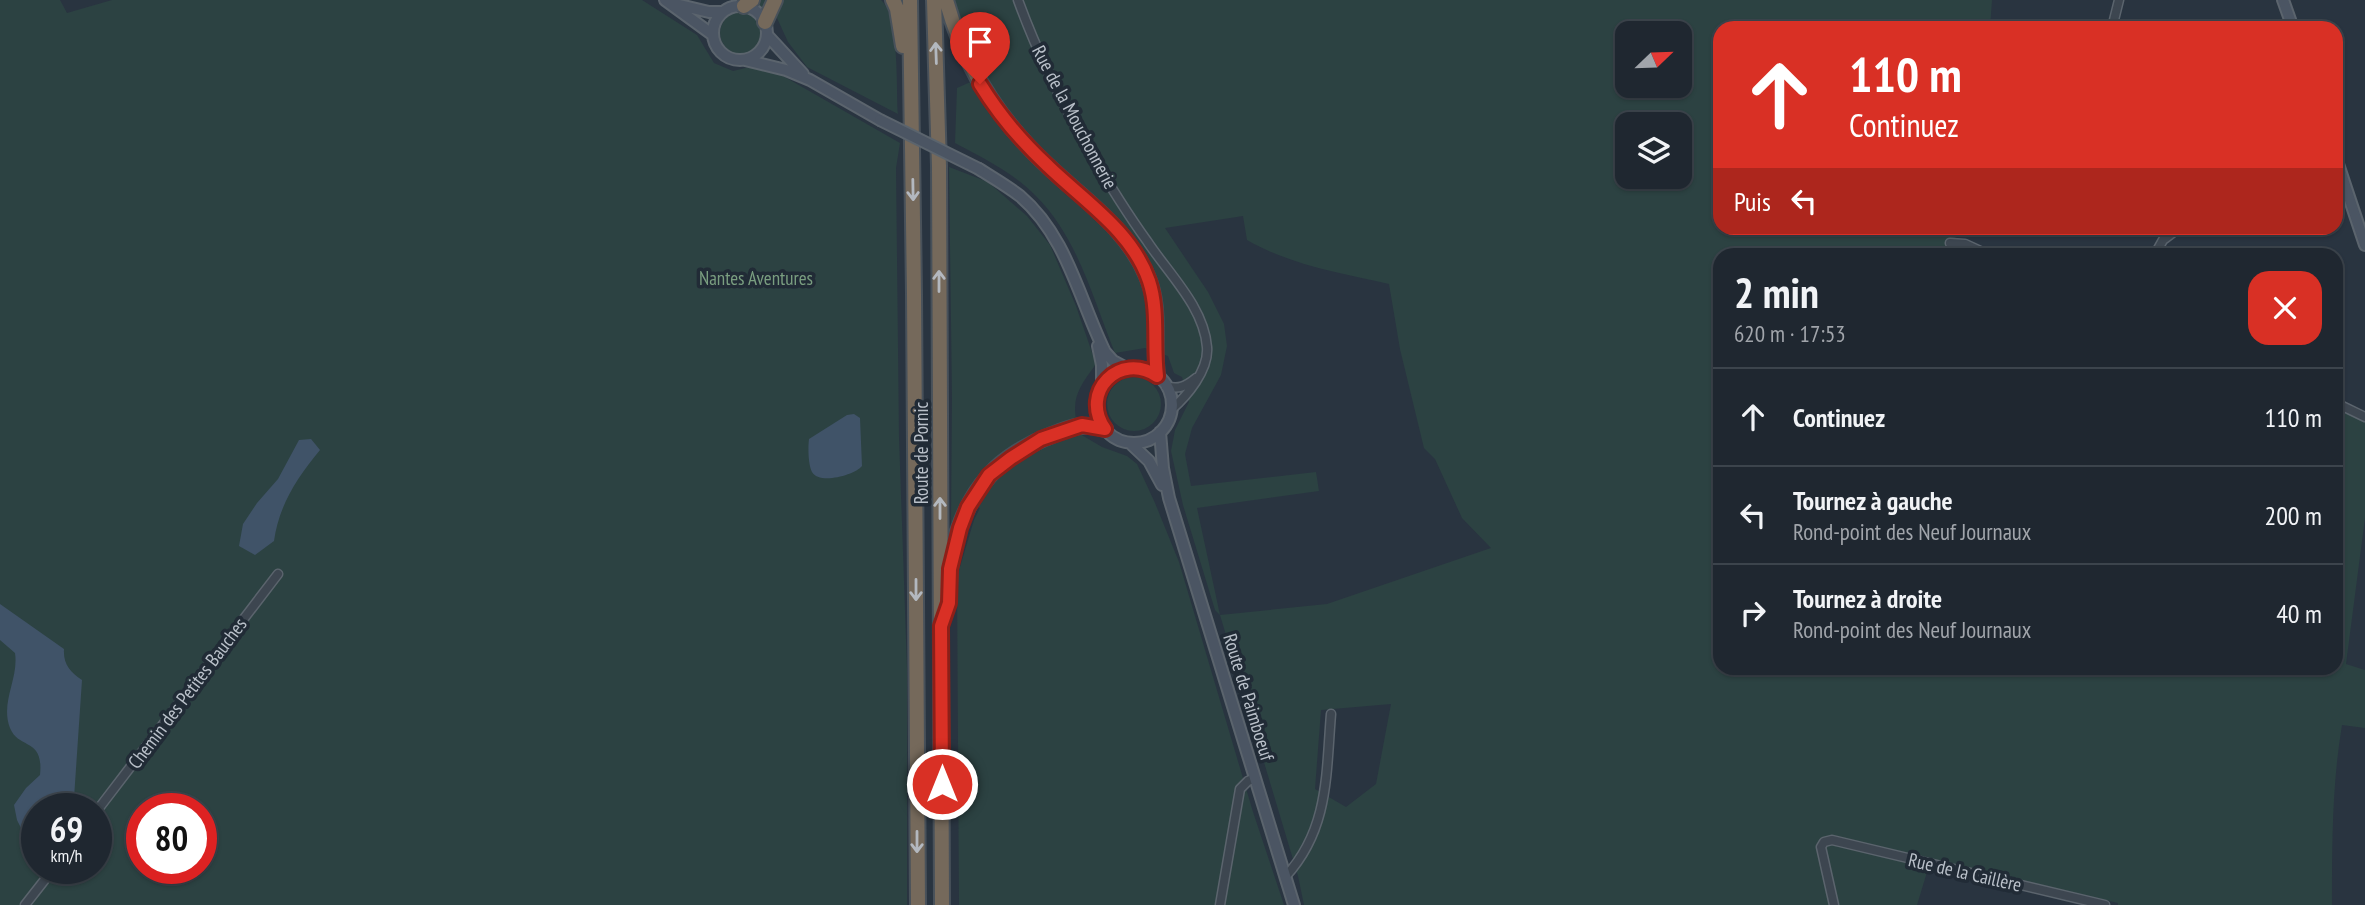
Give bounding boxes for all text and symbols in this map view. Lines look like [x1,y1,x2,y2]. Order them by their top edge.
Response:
pin [950,12.0,1010,84]
north arrow [1615,21,1692,98]
map controls [1615,21,1692,189]
icon: arrive [961,23,999,61]
street label: Rue de la Mouchonnerie [1027,41,1123,193]
one-way arrow [930,42,943,65]
text: 110 m [1849,42,1962,106]
icon: ahead [1734,49,1825,140]
text: Continuez [1849,104,1959,146]
button: layers [1615,112,1692,189]
one-way arrow [906,178,920,201]
icon: left [1785,182,1823,220]
text: Puis [1734,185,1771,218]
text: 2 min [1734,265,1819,320]
park label: Nantes Aventures [699,266,813,290]
one-way arrow [932,270,946,293]
button: close [2248,271,2322,345]
text: 620 m · 17:53 [1734,319,1846,348]
icon: ahead [1734,398,1772,436]
street label: Route de Pornic [909,401,933,504]
text: Continuez [1793,401,1885,434]
text: 110 m [2264,401,2322,434]
text: Tournez à gauche [1793,484,1953,517]
icon: left [1734,496,1772,534]
one-way arrow [933,497,947,520]
text: 200 m [2264,499,2322,532]
text: Rond-point des Neuf Journaux [1793,517,2031,546]
one-way arrow [909,578,923,601]
text: Tournez à droite [1793,582,1942,615]
icon: right [1734,594,1772,632]
text: 40 m [2276,597,2322,630]
street label: Chemin des Petites Bauches [122,613,252,773]
text: Rond-point des Neuf Journaux [1793,615,2031,644]
street label: Route de Paimboeuf [1218,631,1280,764]
position arrow [905,747,979,821]
speed limit sign: 80 [126,793,217,884]
text: 69 [50,806,83,852]
one-way arrow [910,830,924,853]
text: km/h [51,844,82,867]
street label: Rue de la Caillère [1906,847,2024,897]

